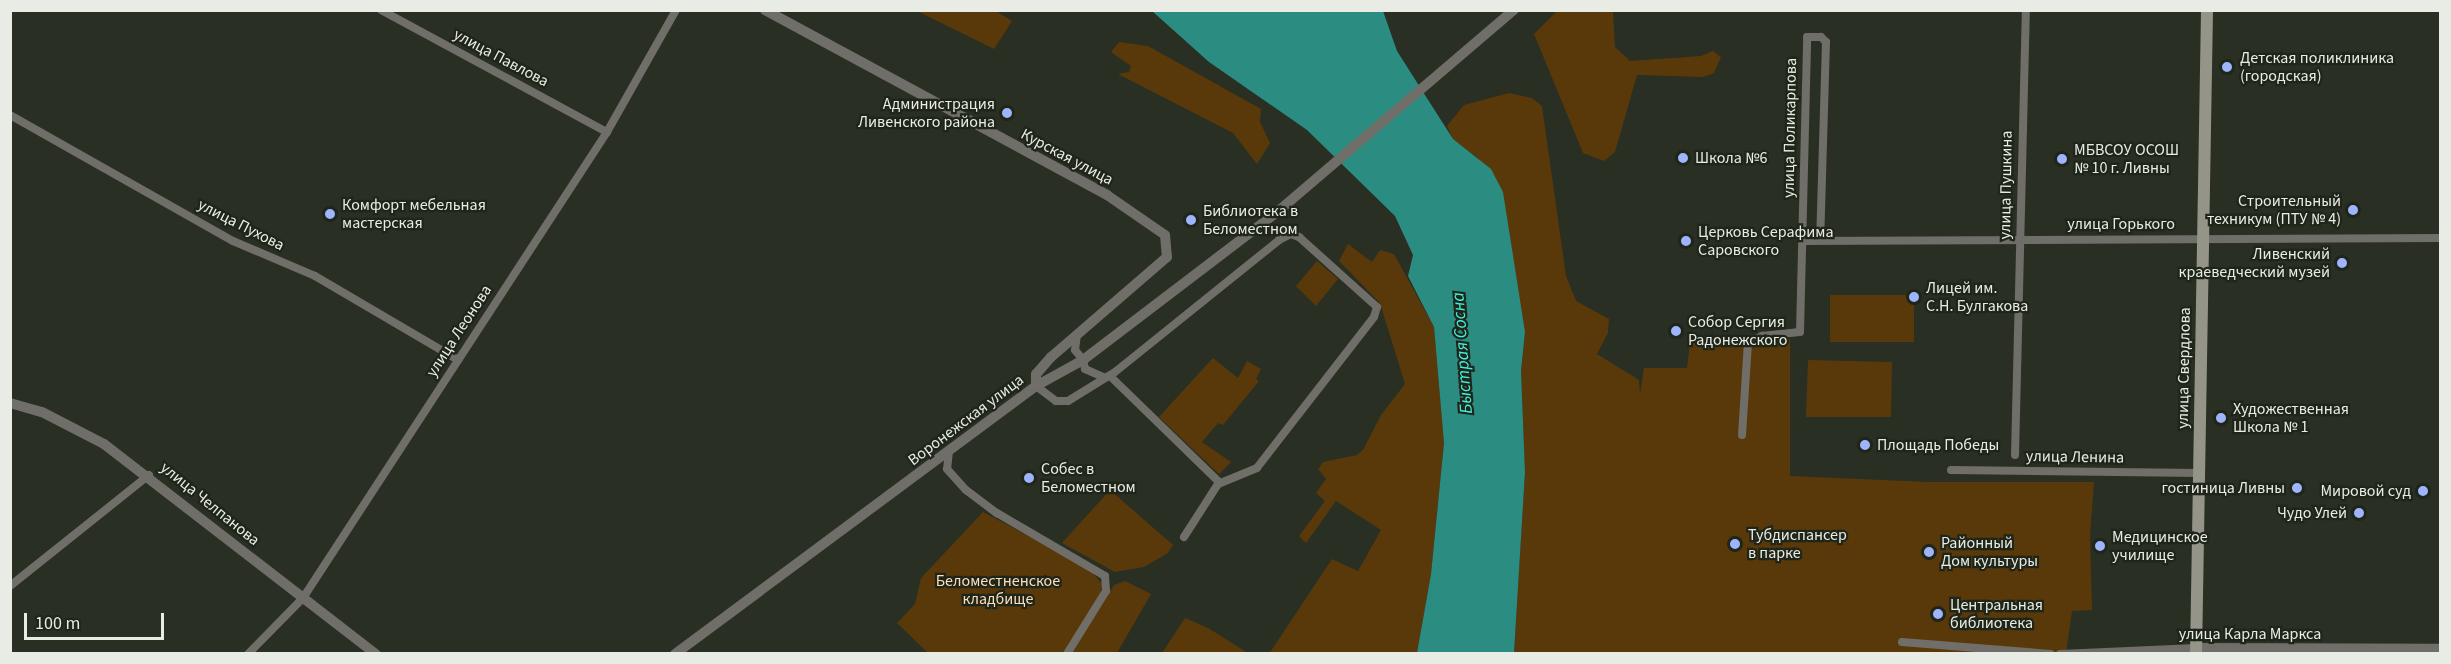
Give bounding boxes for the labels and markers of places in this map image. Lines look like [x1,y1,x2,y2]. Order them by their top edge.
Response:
place label: Детская поликлиника (городская) [2240,48,2394,86]
marker: Детская поликлиника (городская) [2218,58,2236,76]
place label: Администрация Ливенского района [858,94,995,132]
marker: Администрация Ливенского района [1000,106,1014,120]
place label: МБВСОУ ОСОШ № 10 г. Ливны [2074,140,2179,178]
place label: Школа №6 [1695,148,1767,168]
marker: Школа №6 [1676,151,1690,165]
marker: МБВСОУ ОСОШ № 10 г. Ливны [2055,152,2069,166]
place label: Строительный техникум (ПТУ № 4) [2207,191,2341,229]
place label: Комфорт мебельная мастерская [342,195,486,233]
place label: Библиотека в Беломестном [1203,201,1298,239]
marker: Строительный техникум (ПТУ № 4) [2346,203,2360,217]
marker: Комфорт мебельная мастерская [323,207,337,221]
marker: Библиотека в Беломестном [1184,213,1198,227]
place label: Церковь Серафима Саровского [1698,222,1833,260]
marker: Церковь Серафима Саровского [1679,234,1693,248]
place label: Ливенский краеведческий музей [2179,244,2330,282]
marker: Ливенский краеведческий музей [2335,256,2349,270]
place label: Лицей им. С.Н. Булгакова [1926,278,2028,316]
marker: Лицей им. С.Н. Булгакова [1907,290,1921,304]
place label: Собор Сергия Радонежского [1688,312,1787,350]
marker: Собор Сергия Радонежского [1669,324,1683,338]
place label: Художественная Школа № 1 [2233,399,2349,437]
marker: Художественная Школа № 1 [2214,411,2228,425]
place label: Площадь Победы [1877,435,1999,455]
marker: Площадь Победы [1858,438,1872,452]
place label: Собес в Беломестном [1041,459,1136,497]
marker: Собес в Беломестном [1022,471,1036,485]
place label: гостиница Ливны [2162,478,2285,498]
marker: гостиница Ливны [2290,481,2304,495]
place label: Мировой суд [2320,481,2411,501]
marker: Мировой суд [2416,484,2430,498]
place label: Чудо Улей [2277,503,2347,523]
marker: Чудо Улей [2352,506,2366,520]
place label: Тубдиспансер в парке [1748,525,1847,563]
place label: Медицинское училище [2112,527,2208,565]
place label: Районный Дом культуры [1941,533,2038,571]
marker: Тубдиспансер в парке [1726,535,1744,553]
marker: Медицинское училище [2093,539,2107,553]
marker: Районный Дом культуры [1922,545,1936,559]
place label: Центральная библиотека [1950,595,2043,633]
marker: Центральная библиотека [1931,607,1945,621]

